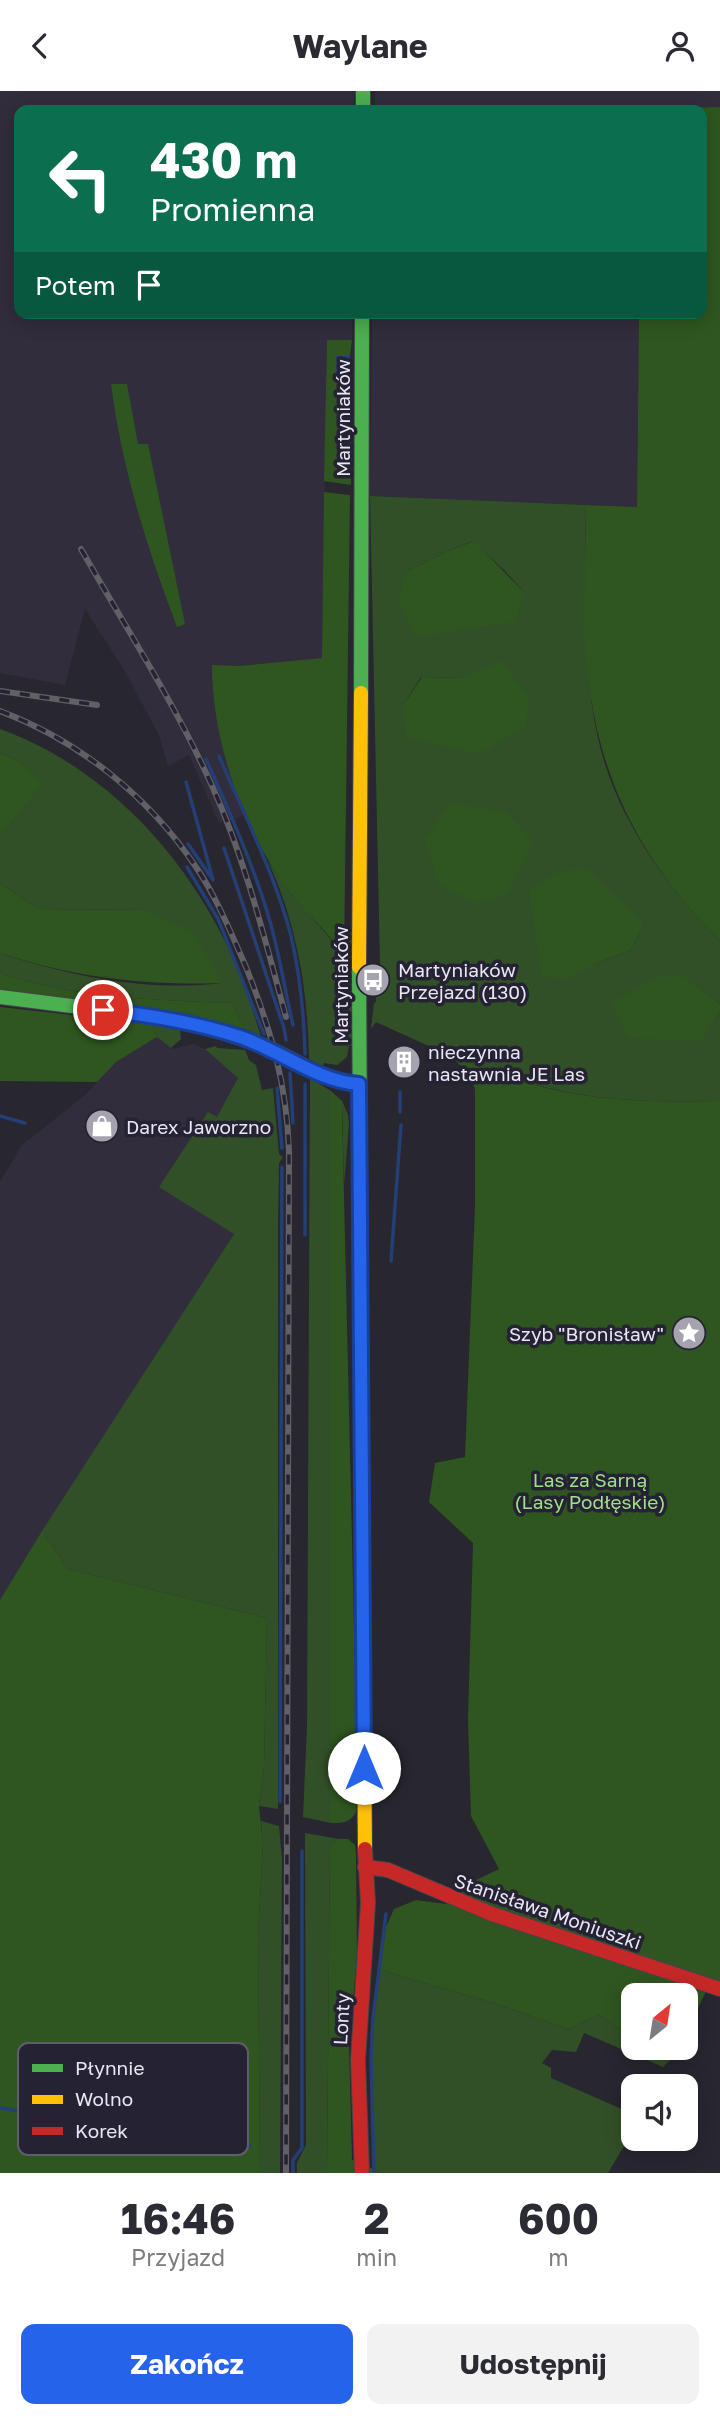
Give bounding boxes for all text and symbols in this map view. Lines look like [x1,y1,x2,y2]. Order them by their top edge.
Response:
icon: back [21,27,59,65]
text: Waylane [292,27,428,65]
icon: person [661,27,699,65]
text: 430 m [150,130,298,189]
icon: left [35,133,126,224]
text: Promienna [150,190,315,228]
icon: arrive [130,266,168,304]
text: Potem [35,270,116,301]
street label: Martyniaków [331,359,354,477]
street label: Martyniaków [329,926,352,1044]
place label: Martyniaków Przejazd (130) [398,958,527,1003]
bus stop icon: Martyniaków Przejazd (130) [354,961,392,999]
pin [73,980,133,1040]
icon: arrive [84,991,122,1029]
place label: nieczynna nastawnia JE Las [428,1040,585,1085]
building icon: nieczynna nastawnia JE Las [385,1043,423,1081]
shop icon: Darex Jaworzno [83,1107,121,1145]
place label: Darex Jaworzno [126,1115,271,1138]
place icon: Szyb "Bronisław" [670,1314,708,1352]
place label: Szyb "Bronisław" [509,1322,664,1345]
park label: Las za Sarną (Lasy Podłęskie) [514,1468,666,1513]
position arrow [327,1731,401,1805]
street label: Stanisława Moniuszki [452,1868,644,1954]
north arrow [621,1983,698,2060]
map controls [621,1983,698,2151]
street label: Lonty [328,1992,354,2046]
legend [18,2043,248,2155]
text: Płynnie [75,2056,144,2079]
button: sound [621,2074,698,2151]
text: Wolno [75,2087,133,2110]
text: Korek [75,2119,128,2142]
text: 16:46 [121,2193,236,2243]
text: 2 [364,2193,390,2243]
text: 600 [518,2193,599,2243]
text: Przyjazd [131,2243,225,2271]
text: min [356,2243,397,2271]
text: m [548,2243,569,2271]
button: Zakończ [21,2324,353,2404]
button: Udostępnij [367,2324,699,2404]

